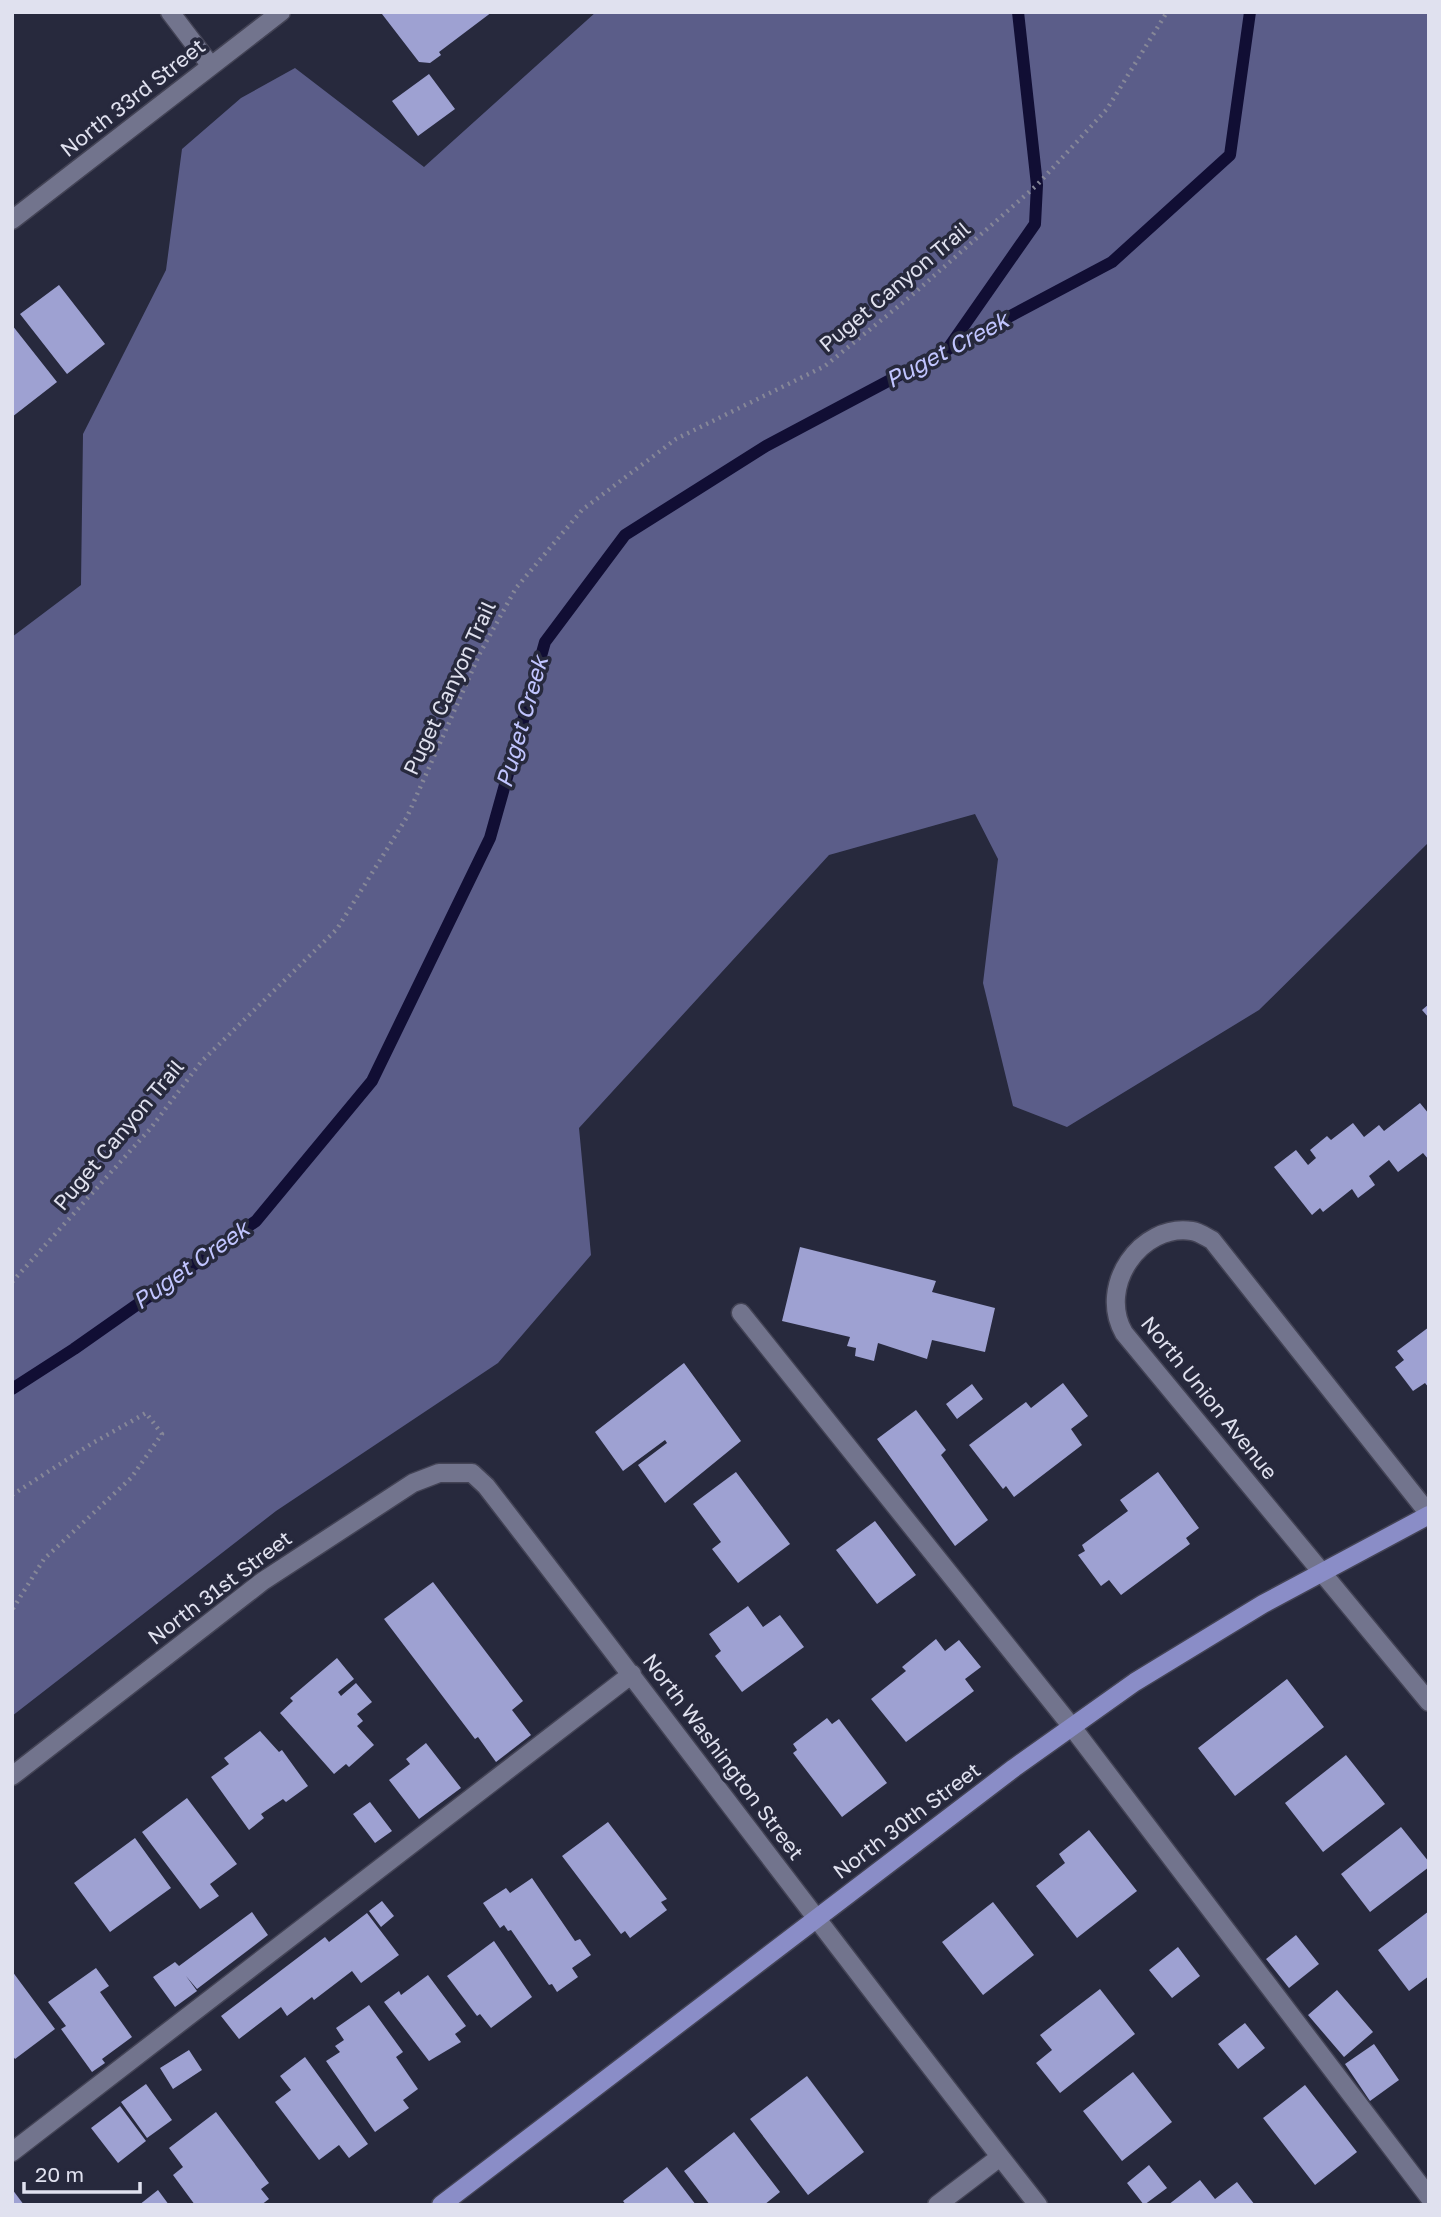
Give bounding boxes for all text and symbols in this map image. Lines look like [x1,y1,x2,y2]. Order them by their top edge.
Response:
street label: North 33rd Street [55,33,210,162]
street label: Puget Canyon Trail [814,215,975,357]
water label: Puget Creek [880,304,1015,393]
street label: Puget Canyon Trail [397,596,501,779]
water label: Puget Creek [489,651,554,791]
street label: Puget Canyon Trail [47,1054,189,1215]
water label: Puget Creek [127,1213,256,1315]
street label: North Union Avenue [1136,1310,1284,1484]
street label: North 31st Street [142,1525,296,1650]
street label: North Washington Street [638,1648,810,1865]
street label: North 30th Street [828,1756,985,1884]
scale bar [24,2150,140,2194]
text: 20 m [35,2161,84,2187]

